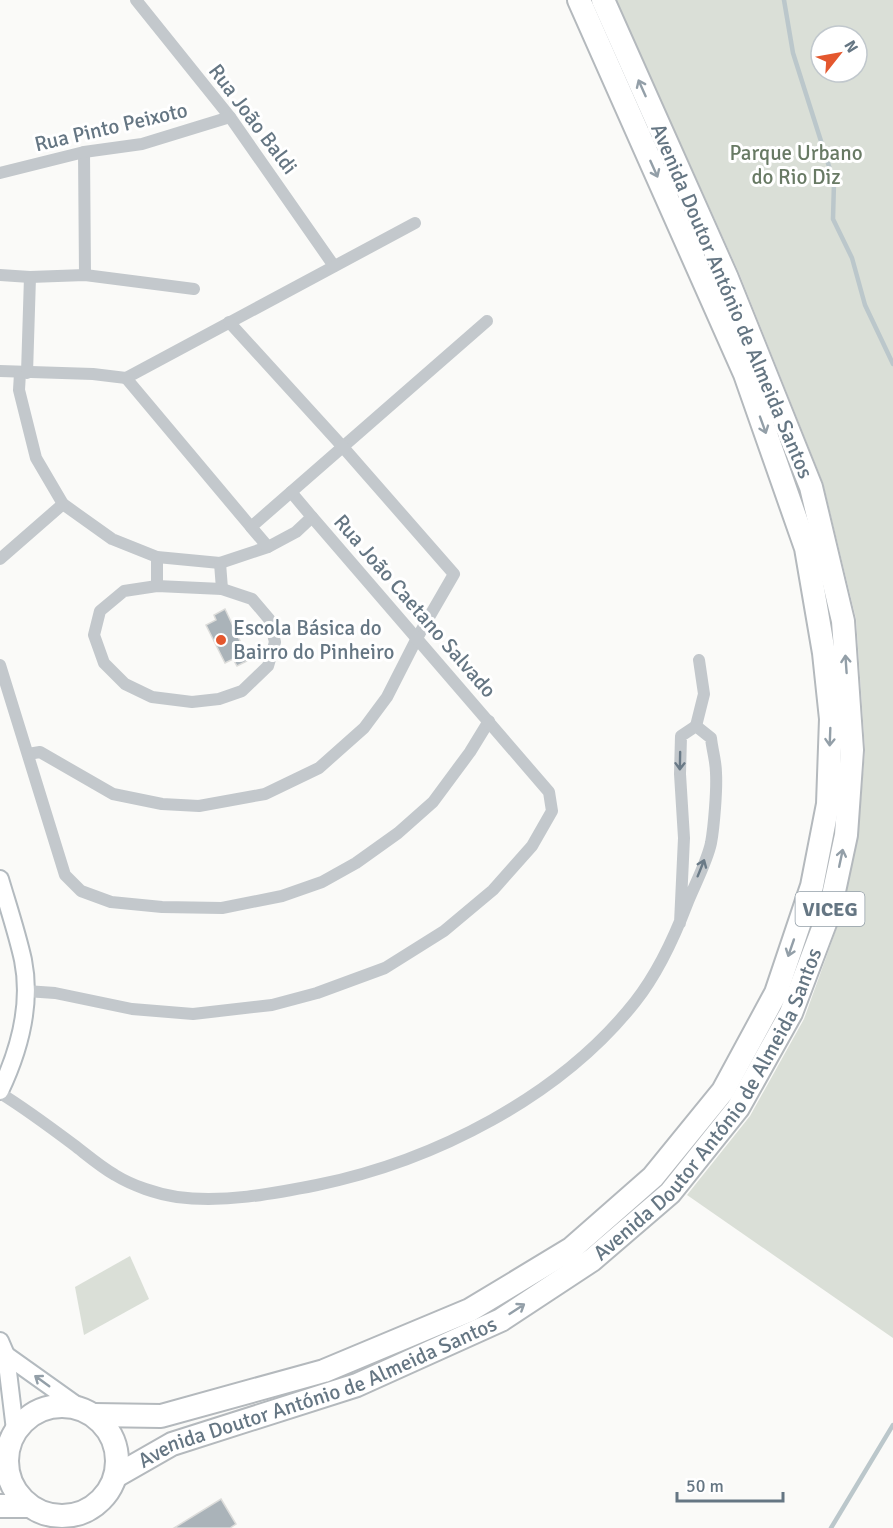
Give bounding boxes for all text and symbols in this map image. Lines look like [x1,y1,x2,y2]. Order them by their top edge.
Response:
north arrow [809,24,869,84]
text: N [840,37,862,57]
street label: Rua João Baldi [203,59,303,179]
one-way arrow [636,79,647,97]
street label: Rua Pinto Peixoto [32,97,190,157]
street label: Avenida Doutor António de Almeida Santos [645,120,819,482]
park label: Parque Urbano do Rio Diz [729,140,863,190]
one-way arrow [649,159,660,177]
one-way arrow [758,415,769,434]
street label: Rua João Caetano Salvado [328,509,502,703]
place label: Escola Básica do Bairro do Pinheiro [233,615,394,665]
marker: Escola Básica do Bairro do Pinheiro [214,633,228,647]
one-way arrow [841,655,852,675]
one-way arrow [825,726,836,746]
one-way arrow [675,750,686,770]
one-way arrow [836,849,847,869]
one-way arrow [696,859,707,878]
road number: VICEG [796,892,864,926]
one-way arrow [785,938,796,957]
street label: Avenida Doutor António de Almeida Santos [588,944,827,1266]
one-way arrow [508,1303,525,1315]
street label: Avenida Doutor António de Almeida Santos [133,1311,501,1474]
one-way arrow [35,1375,51,1387]
scale bar [677,1465,784,1503]
text: 50 m [686,1475,724,1497]

